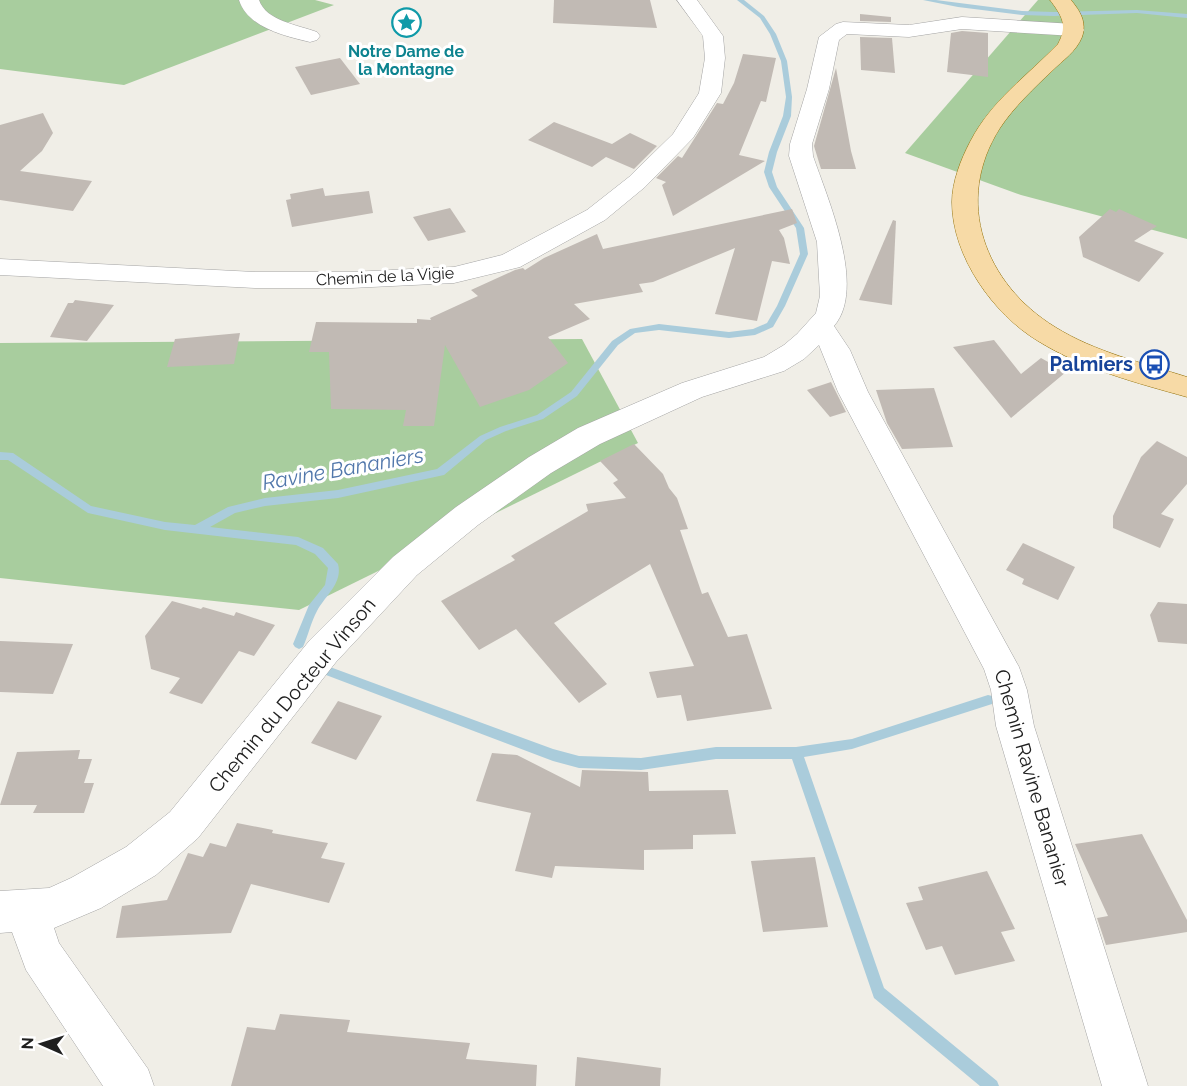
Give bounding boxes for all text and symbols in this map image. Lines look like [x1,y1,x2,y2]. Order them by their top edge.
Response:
place icon: Notre Dame de la Montagne [390,7,422,39]
place label: Notre Dame de la Montagne [348,42,464,79]
street label: Chemin de la Vigie [315,263,455,290]
bus stop icon: Palmiers [1138,348,1170,380]
place label: Palmiers [1050,352,1133,376]
water label: Ravine Bananiers [260,442,426,495]
street label: Chemin du Docteur Vinson [203,593,381,797]
street label: Chemin Ravine Bananier [989,666,1075,890]
north arrow [12,1014,72,1074]
text: N [18,1037,37,1050]

